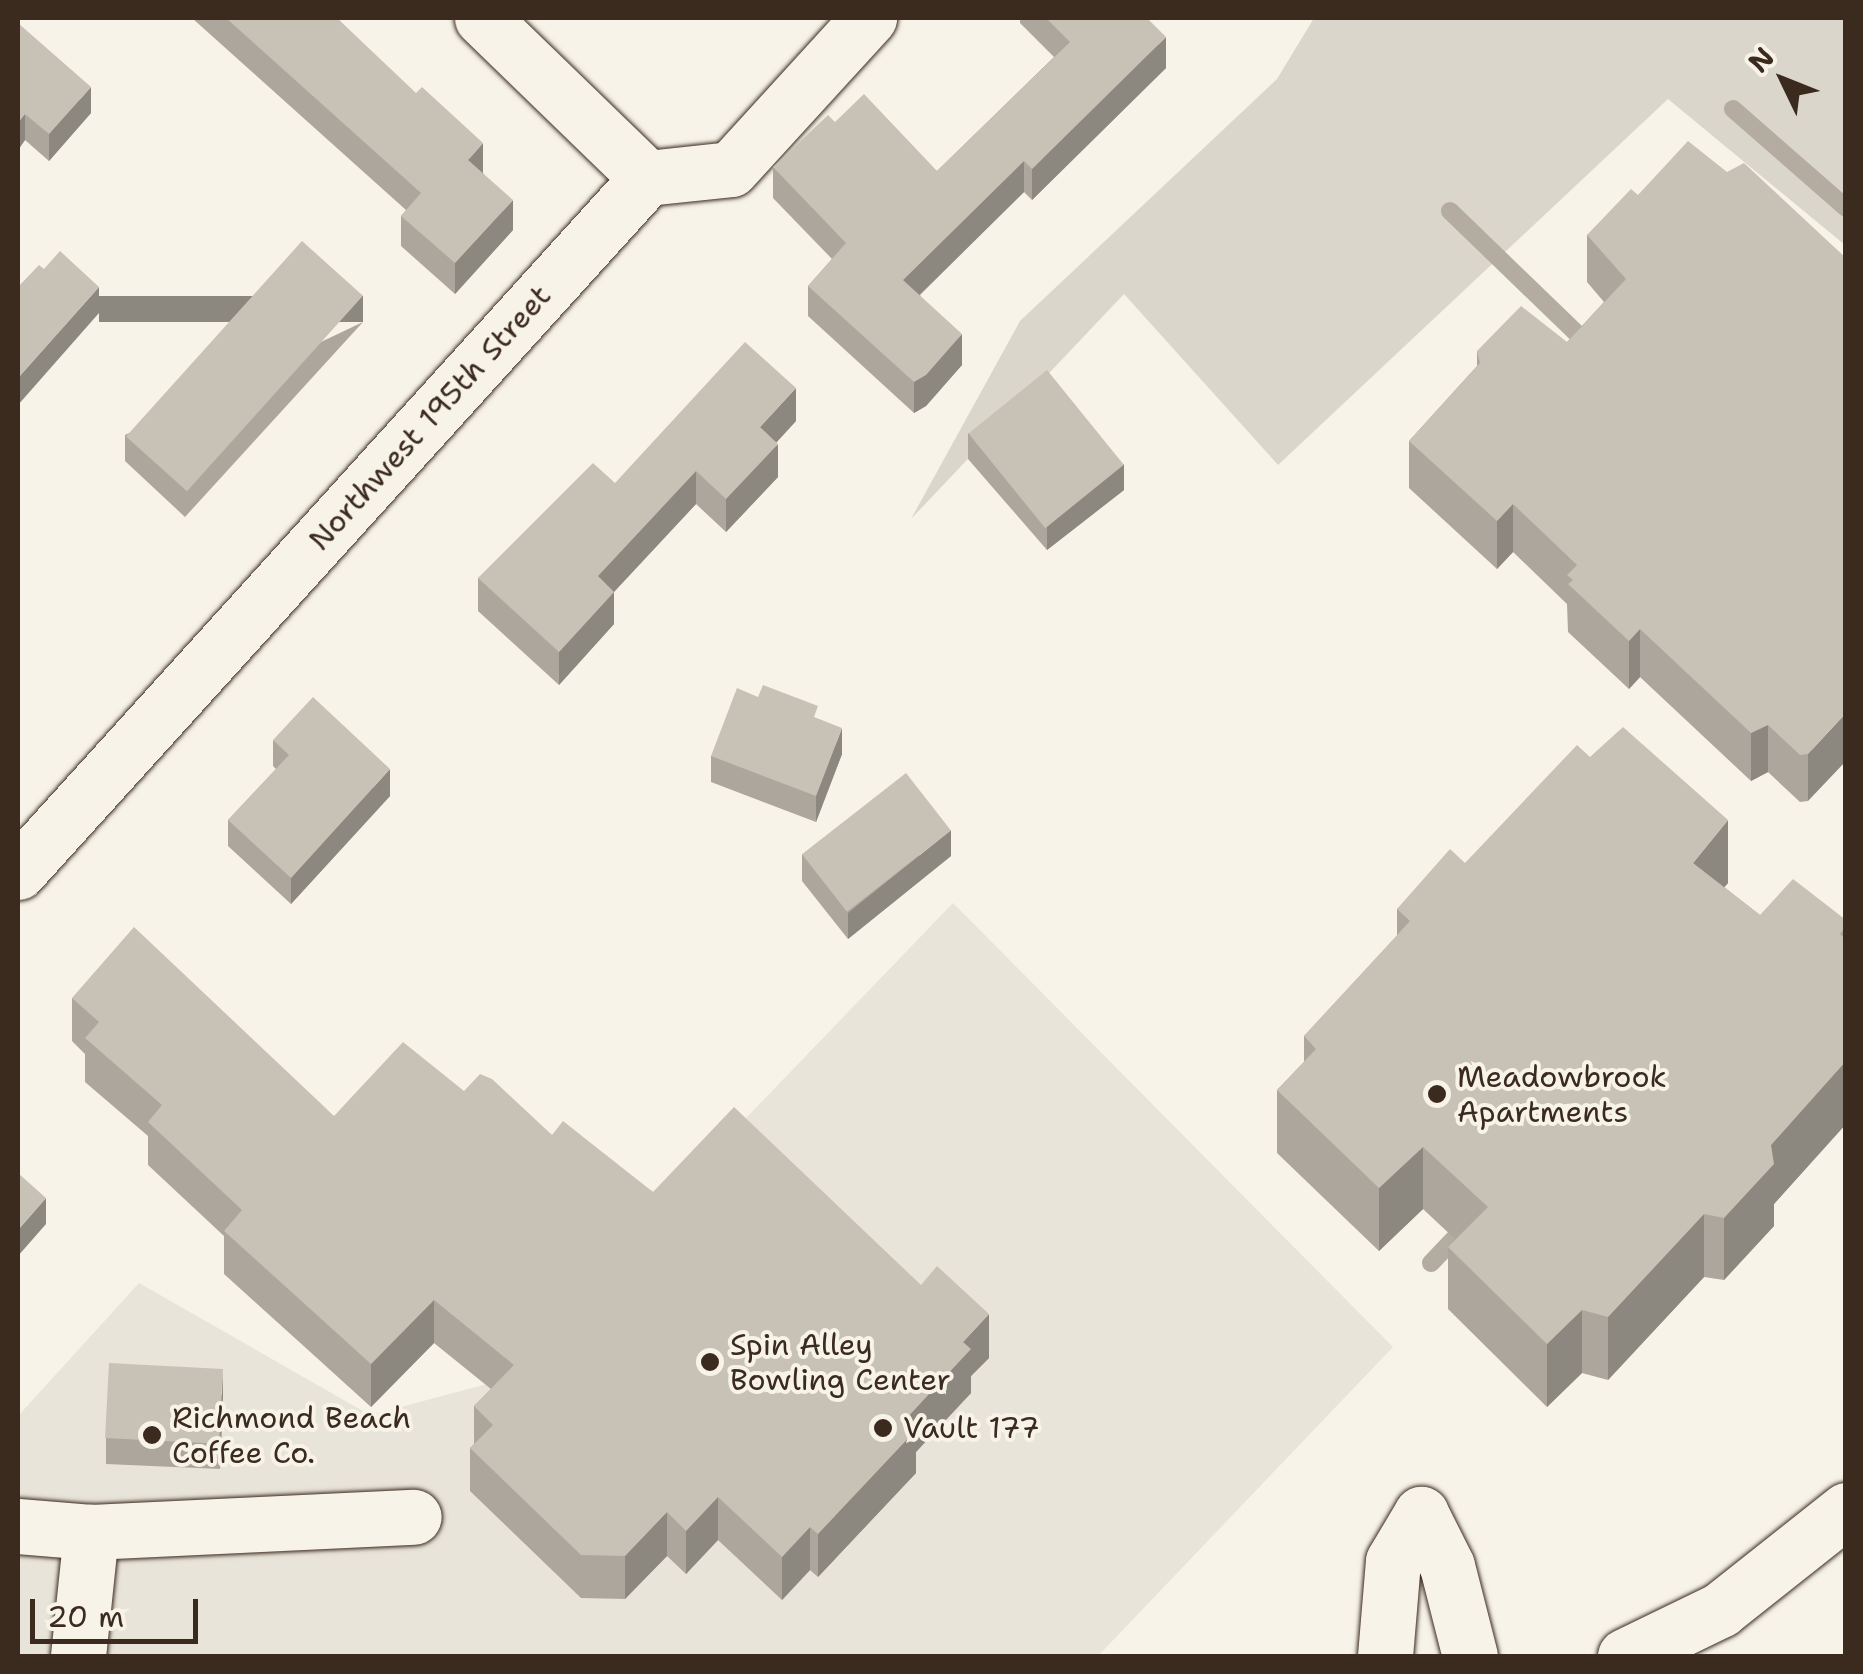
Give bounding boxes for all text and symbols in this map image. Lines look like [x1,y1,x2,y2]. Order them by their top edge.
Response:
north arrow [1733,30,1833,130]
text: N [1740,38,1783,81]
street label: Northwest 195th Street [301,278,559,558]
place label: Meadowbrook Apartments [1457,1059,1667,1130]
marker: Meadowbrook Apartments [1426,1083,1448,1105]
place label: Spin Alley Bowling Center [730,1327,951,1398]
marker: Spin Alley Bowling Center [699,1351,721,1373]
place label: Richmond Beach Coffee Co. [172,1400,411,1470]
place label: Vault 177 [903,1410,1040,1446]
marker: Vault 177 [872,1417,894,1439]
marker: Richmond Beach Coffee Co. [141,1424,163,1446]
scale bar [35,1579,202,1641]
text: 20 m [47,1596,124,1637]

